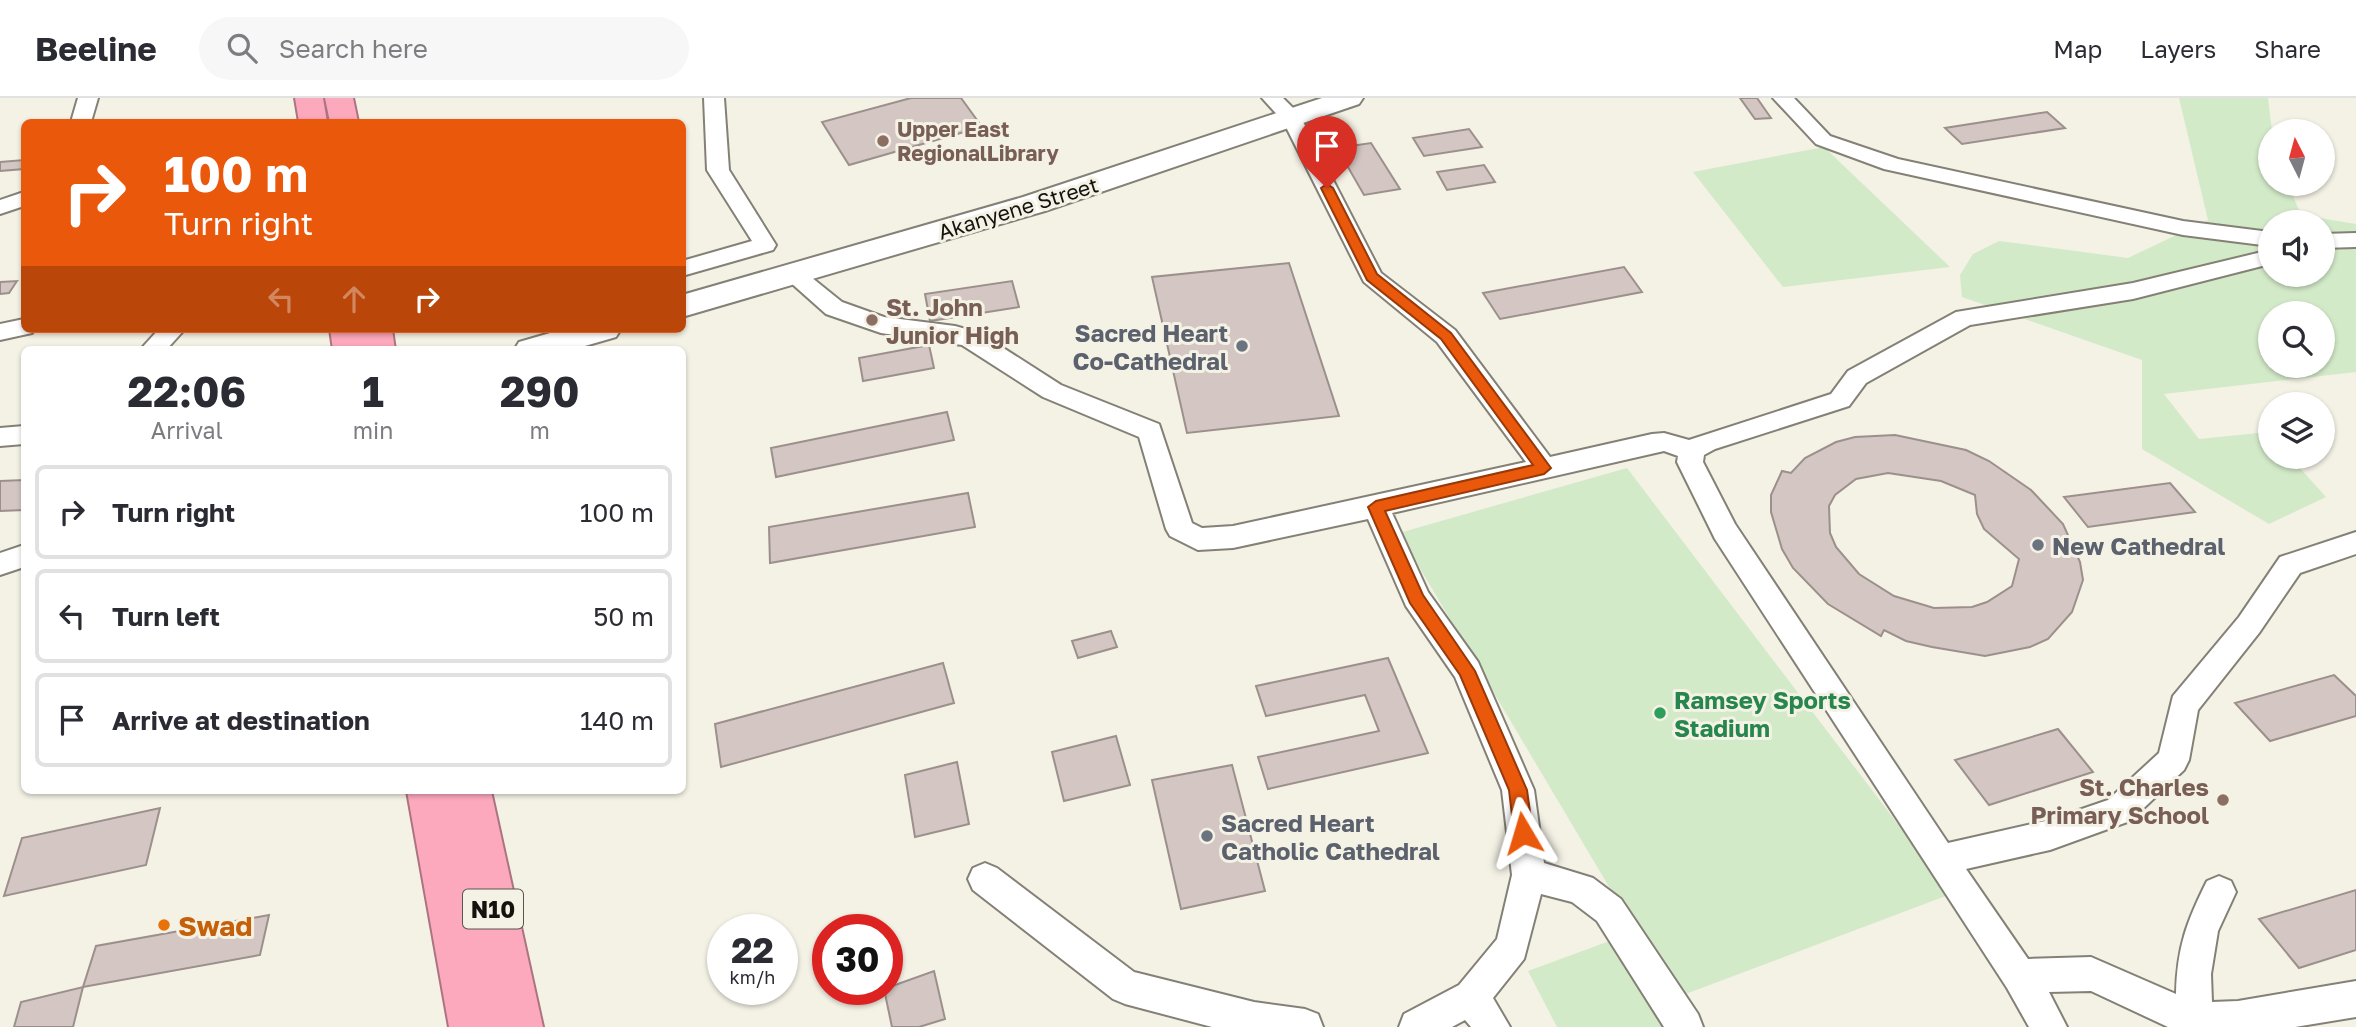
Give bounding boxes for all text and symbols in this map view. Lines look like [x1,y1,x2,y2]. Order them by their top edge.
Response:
search box [199,17,689,80]
text: Beeline [35,29,157,68]
icon: search [223,29,261,67]
text: Search here [279,33,428,64]
text: Map [2053,34,2102,63]
text: Layers [2140,34,2216,63]
text: Share [2254,34,2321,63]
place label: Upper East RegionalLibrary [897,116,1059,166]
pin [1297,116,1357,188]
north arrow [2258,119,2334,196]
map controls [2258,119,2335,469]
icon: arrive [1308,127,1346,165]
marker: Upper East RegionalLibrary [875,133,891,149]
text: 100 m [164,144,308,203]
icon: right [49,147,140,238]
street label: Akanyene Street [935,171,1101,245]
text: Turn right [164,204,313,242]
button: sound [2258,210,2335,287]
icon: left [262,280,300,318]
icon: ahead [335,280,373,318]
icon: right [408,280,446,318]
place label: St. John Junior High [886,292,1019,349]
button: search [2258,301,2335,378]
marker: St. John Junior High [864,312,880,328]
place label: Sacred Heart Co-Cathedral [1072,318,1228,375]
marker: Sacred Heart Co-Cathedral [1234,338,1250,354]
text: 22:06 [128,366,246,416]
text: 1 [362,366,384,416]
text: 290 [500,366,579,416]
button: layers [2258,392,2335,469]
text: Arrival [151,416,223,444]
text: min [353,416,393,444]
text: m [529,416,550,444]
icon: right [53,493,91,531]
text: Turn right [112,497,235,528]
text: 100 m [580,497,654,528]
place label: New Cathedral [2052,531,2225,560]
marker: New Cathedral [2030,537,2046,553]
icon: left [53,597,91,635]
text: Turn left [112,601,220,632]
text: 50 m [593,601,654,632]
place label: Ramsey Sports Stadium [1674,685,1851,742]
icon: arrive [53,701,91,739]
text: Arrive at destination [112,705,370,736]
text: 140 m [580,705,654,736]
marker: Ramsey Sports Stadium [1652,705,1668,721]
place label: St. Charles Primary School [2030,772,2209,829]
marker: St. Charles Primary School [2215,792,2231,808]
position arrow [1486,796,1560,870]
place label: Sacred Heart Catholic Cathedral [1221,808,1440,865]
marker: Sacred Heart Catholic Cathedral [1199,828,1215,844]
road number: N10 [463,890,523,929]
place label: Swad [178,909,252,942]
speed limit sign: 30 [812,914,903,1005]
marker: Swad [156,917,172,933]
text: 22 [731,929,774,971]
text: km/h [730,966,775,988]

